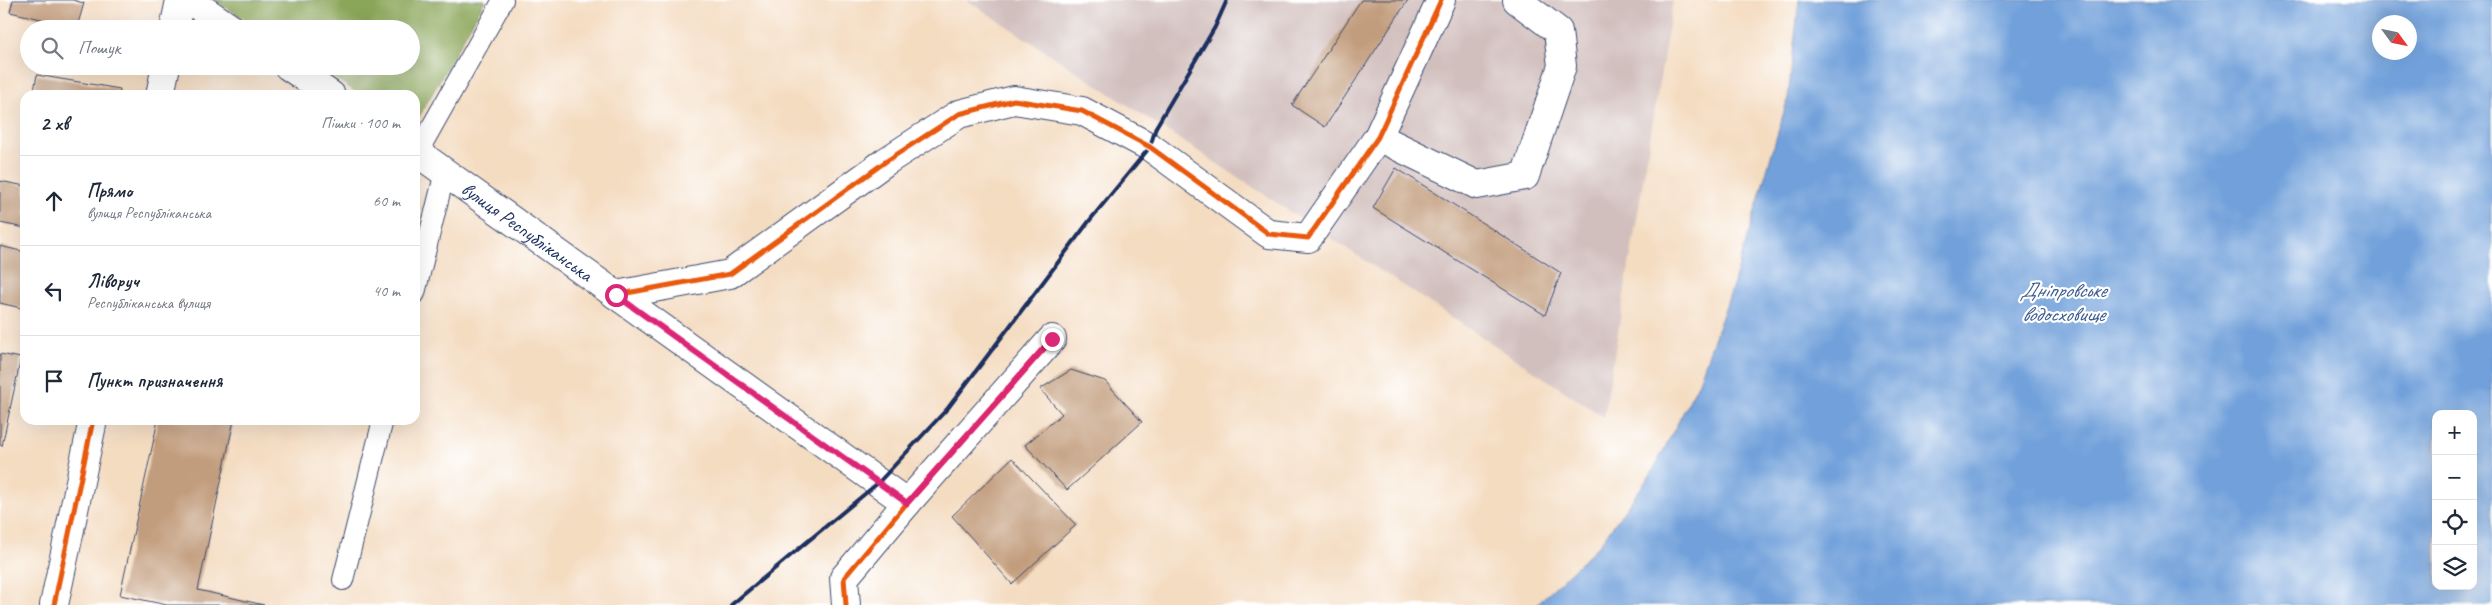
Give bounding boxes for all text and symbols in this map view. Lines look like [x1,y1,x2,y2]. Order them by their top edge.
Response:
north arrow [2372,15,2417,60]
search box [20,20,420,75]
icon: search [38,34,66,62]
text: Пошук [78,36,120,60]
text: 2 хв [40,110,69,136]
text: Пішки · 100 m [321,113,400,133]
street label: вулиця Республіканська [457,176,599,288]
text: Прямо [87,179,132,203]
icon: ahead [40,187,68,215]
text: 60 m [373,191,400,211]
text: вулиця Республіканська [87,203,211,223]
text: Ліворуч [87,269,139,293]
icon: left [40,277,68,305]
water label: Дніпровське водосховище [2019,277,2109,327]
text: 40 m [373,281,400,301]
route start [605,284,628,307]
text: Республіканська вулиця [87,293,210,313]
route end [1041,328,1064,351]
icon: arrive [40,367,68,395]
text: Пункт призначення [87,369,222,393]
map controls [2432,410,2477,590]
button: + [2432,410,2477,455]
button: − [2432,455,2477,500]
button: locate [2432,500,2477,545]
button: layers [2432,545,2477,590]

